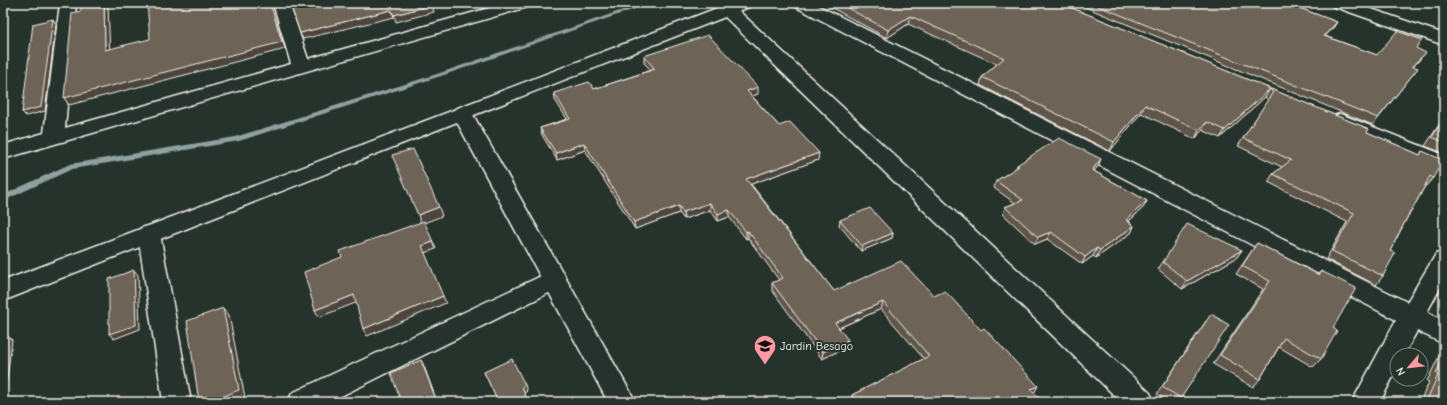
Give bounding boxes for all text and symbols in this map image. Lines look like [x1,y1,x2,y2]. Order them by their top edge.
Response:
school or university icon: Jardin Besago [752,333,778,366]
place label: Jardin Besago [780,339,853,353]
north arrow [1389,347,1429,387]
text: N [1393,365,1408,378]

